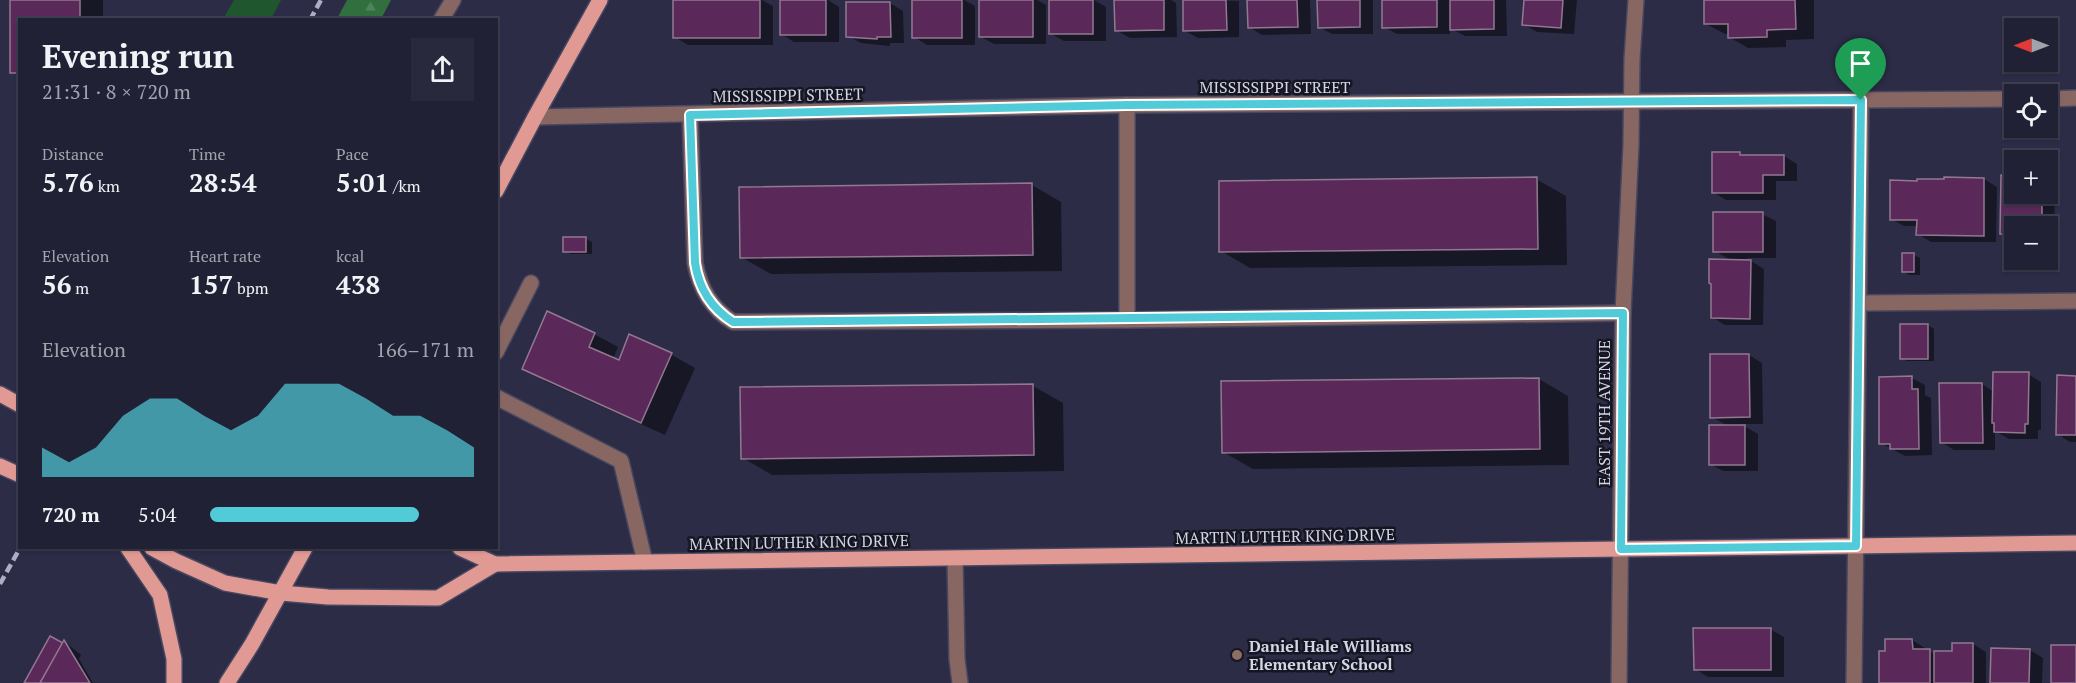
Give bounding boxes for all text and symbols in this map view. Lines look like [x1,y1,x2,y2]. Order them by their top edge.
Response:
north arrow [2004,18,2058,72]
map controls [2004,18,2058,270]
text: Evening run [42,34,234,77]
button: share [411,38,474,101]
pin [1835,38,1886,100]
icon: arrive [1844,47,1877,80]
street label: MISSISSIPPI STREET [1200,76,1351,98]
text: 21:31 · 8 × 720 m [42,78,191,105]
street label: MISSISSIPPI STREET [712,83,864,107]
button: locate [2004,84,2058,138]
text: Distance [42,143,104,165]
text: Time [189,143,226,165]
text: Pace [336,143,369,165]
button: + [2004,150,2058,204]
text: 5.76 [42,165,94,199]
text: 28:54 [189,165,257,199]
text: 5:01 [336,165,389,199]
text: km [94,175,120,197]
text: /km [389,175,420,197]
button: − [2004,216,2058,270]
text: Elevation [42,245,109,267]
text: Heart rate [189,245,261,267]
text: kcal [336,245,364,267]
text: 56 [42,267,71,301]
text: 157 [189,267,233,301]
text: 438 [336,267,380,301]
text: m [71,277,89,299]
text: bpm [233,277,269,299]
text: Elevation [42,336,126,363]
text: 166–171 m [375,336,474,363]
street label: EAST 19TH AVENUE [1593,340,1615,486]
text: 720 m [42,501,100,528]
text: 5:04 [138,501,177,528]
street label: MARTIN LUTHER KING DRIVE [1175,523,1395,549]
street label: MARTIN LUTHER KING DRIVE [689,529,909,555]
place label: Daniel Hale Williams Elementary School [1249,635,1412,675]
marker: Daniel Hale Williams Elementary School [1230,648,1244,662]

